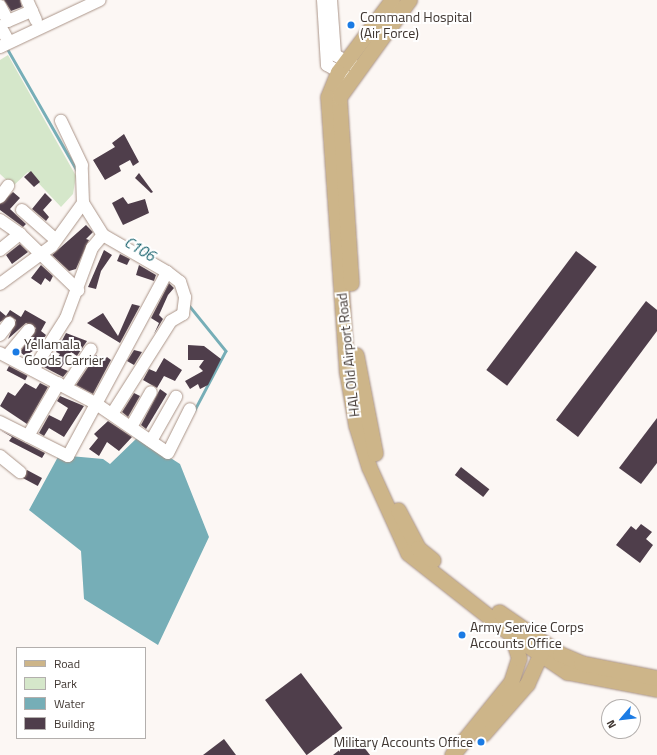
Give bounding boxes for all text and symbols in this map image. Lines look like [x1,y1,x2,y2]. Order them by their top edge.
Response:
place label: Command Hospital (Air Force) [360,9,472,42]
marker: Command Hospital (Air Force) [345,19,357,31]
water label: C106 [121,233,159,265]
street label: HAL Old Airport Road [333,292,363,418]
place label: Yellamala Goods Carrier [24,336,104,368]
marker: Yellamala Goods Carrier [11,347,21,357]
place label: Army Service Corps Accounts Office [470,619,584,652]
marker: Army Service Corps Accounts Office [457,630,467,640]
legend [16,647,146,739]
text: Road [54,654,80,673]
text: Park [54,674,77,693]
text: Water [54,694,85,713]
north arrow [601,699,641,739]
text: Building [54,714,95,733]
text: N [602,717,620,731]
place label: Military Accounts Office [333,734,473,750]
marker: Military Accounts Office [476,737,486,747]

